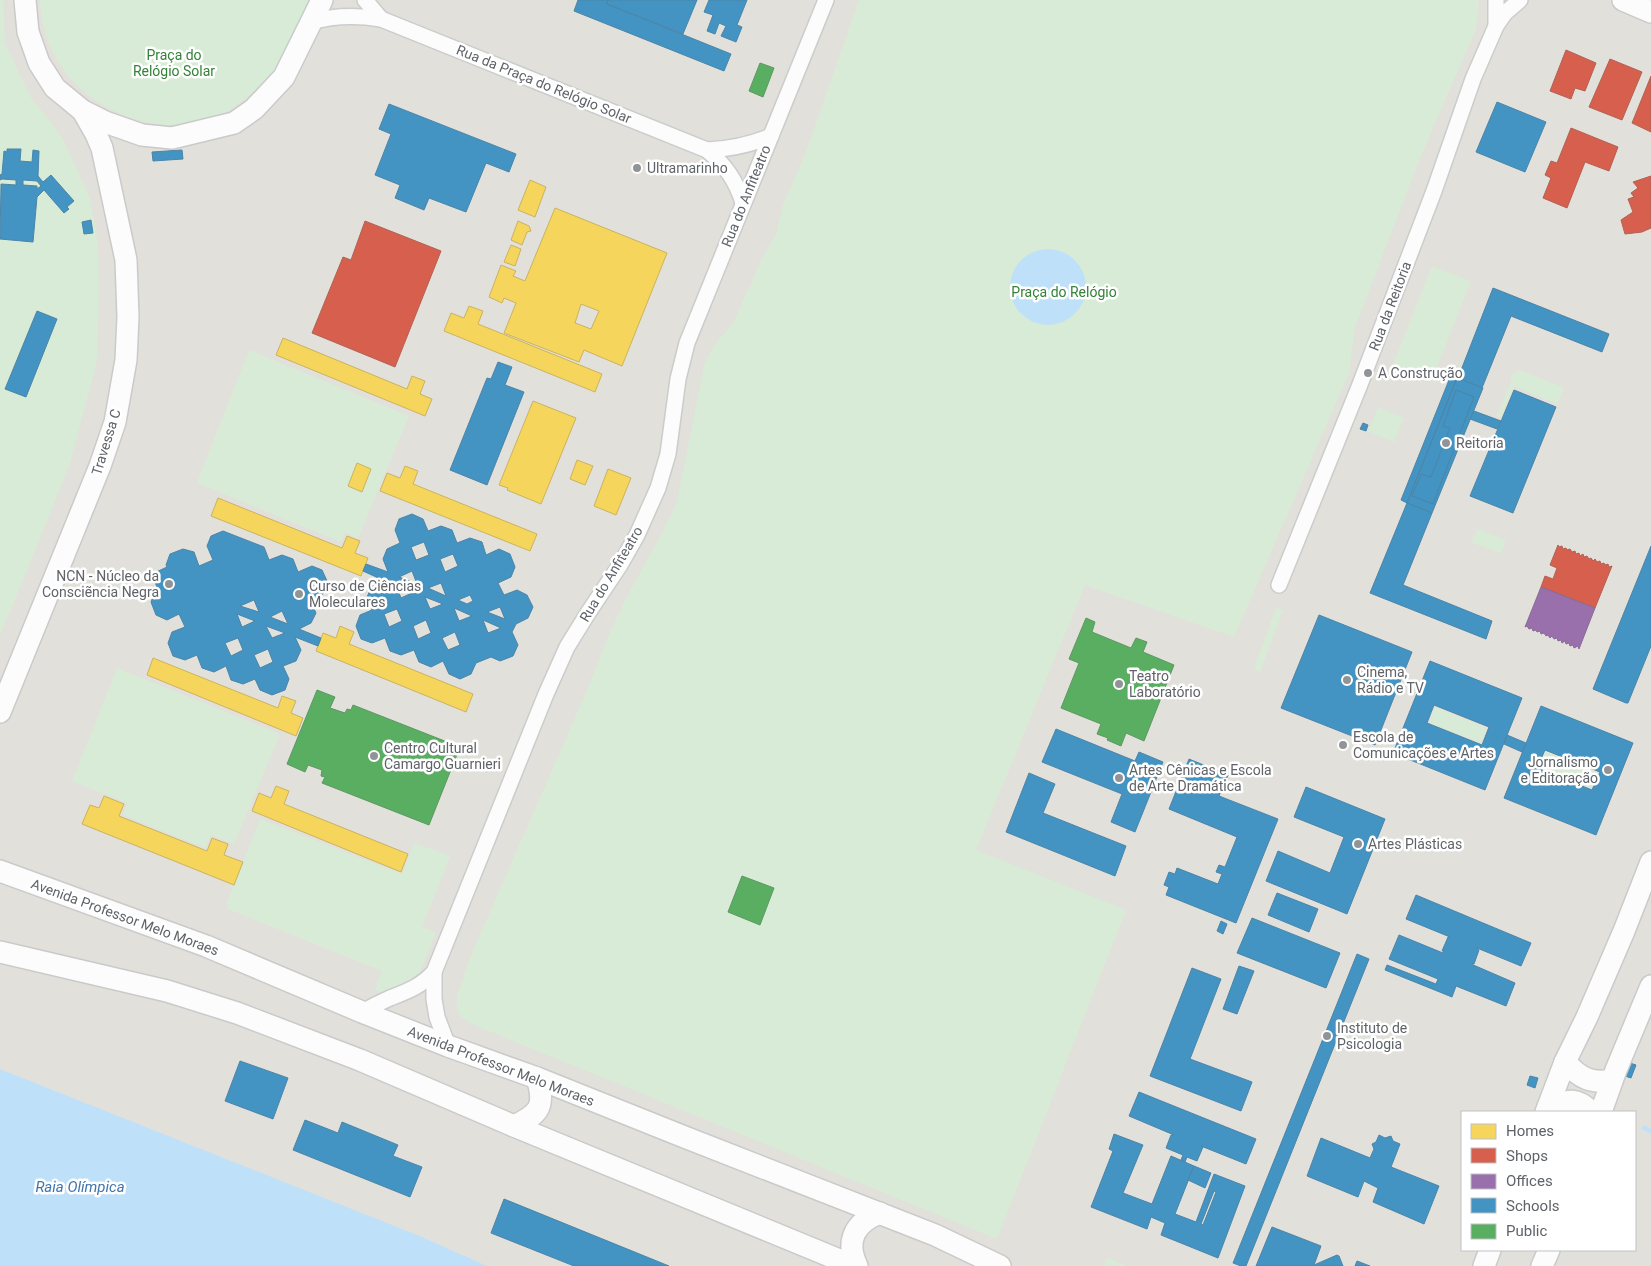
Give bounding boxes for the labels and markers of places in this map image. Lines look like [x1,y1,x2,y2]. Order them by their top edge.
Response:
place label: Ultramarinho [647,160,728,176]
marker: Ultramarinho [631,162,643,174]
place label: A Construção [1378,365,1463,381]
marker: A Construção [1362,367,1374,379]
place label: Reitoria [1456,435,1504,451]
marker: Reitoria [1440,437,1452,449]
place label: NCN - Núcleo da Consciẽncia Negra [42,568,159,600]
marker: NCN - Núcleo da Consciẽncia Negra [163,578,175,590]
place label: Curso de Ciências Moleculares [309,578,421,610]
marker: Curso de Ciências Moleculares [293,588,305,600]
place label: Cinema, Rádio e TV [1357,664,1424,696]
place label: Teatro Laboratório [1129,668,1201,700]
marker: Cinema, Rádio e TV [1341,674,1353,686]
marker: Teatro Laboratório [1113,678,1125,690]
place label: Escola de Comunicações e Artes [1353,729,1494,761]
marker: Escola de Comunicações e Artes [1337,739,1349,751]
place label: Centro Cultural Camargo Guarnieri [384,740,501,772]
marker: Centro Cultural Camargo Guarnieri [368,750,380,762]
place label: Jornalismo e Editoração [1521,754,1598,786]
place label: Artes Cênicas e Escola de Arte Dramática [1129,762,1272,794]
marker: Jornalismo e Editoração [1602,764,1614,776]
marker: Artes Cênicas e Escola de Arte Dramática [1113,772,1125,784]
place label: Artes Plásticas [1368,836,1462,852]
marker: Artes Plásticas [1352,838,1364,850]
place label: Instituto de Psicologia [1337,1020,1407,1052]
marker: Instituto de Psicologia [1321,1030,1333,1042]

